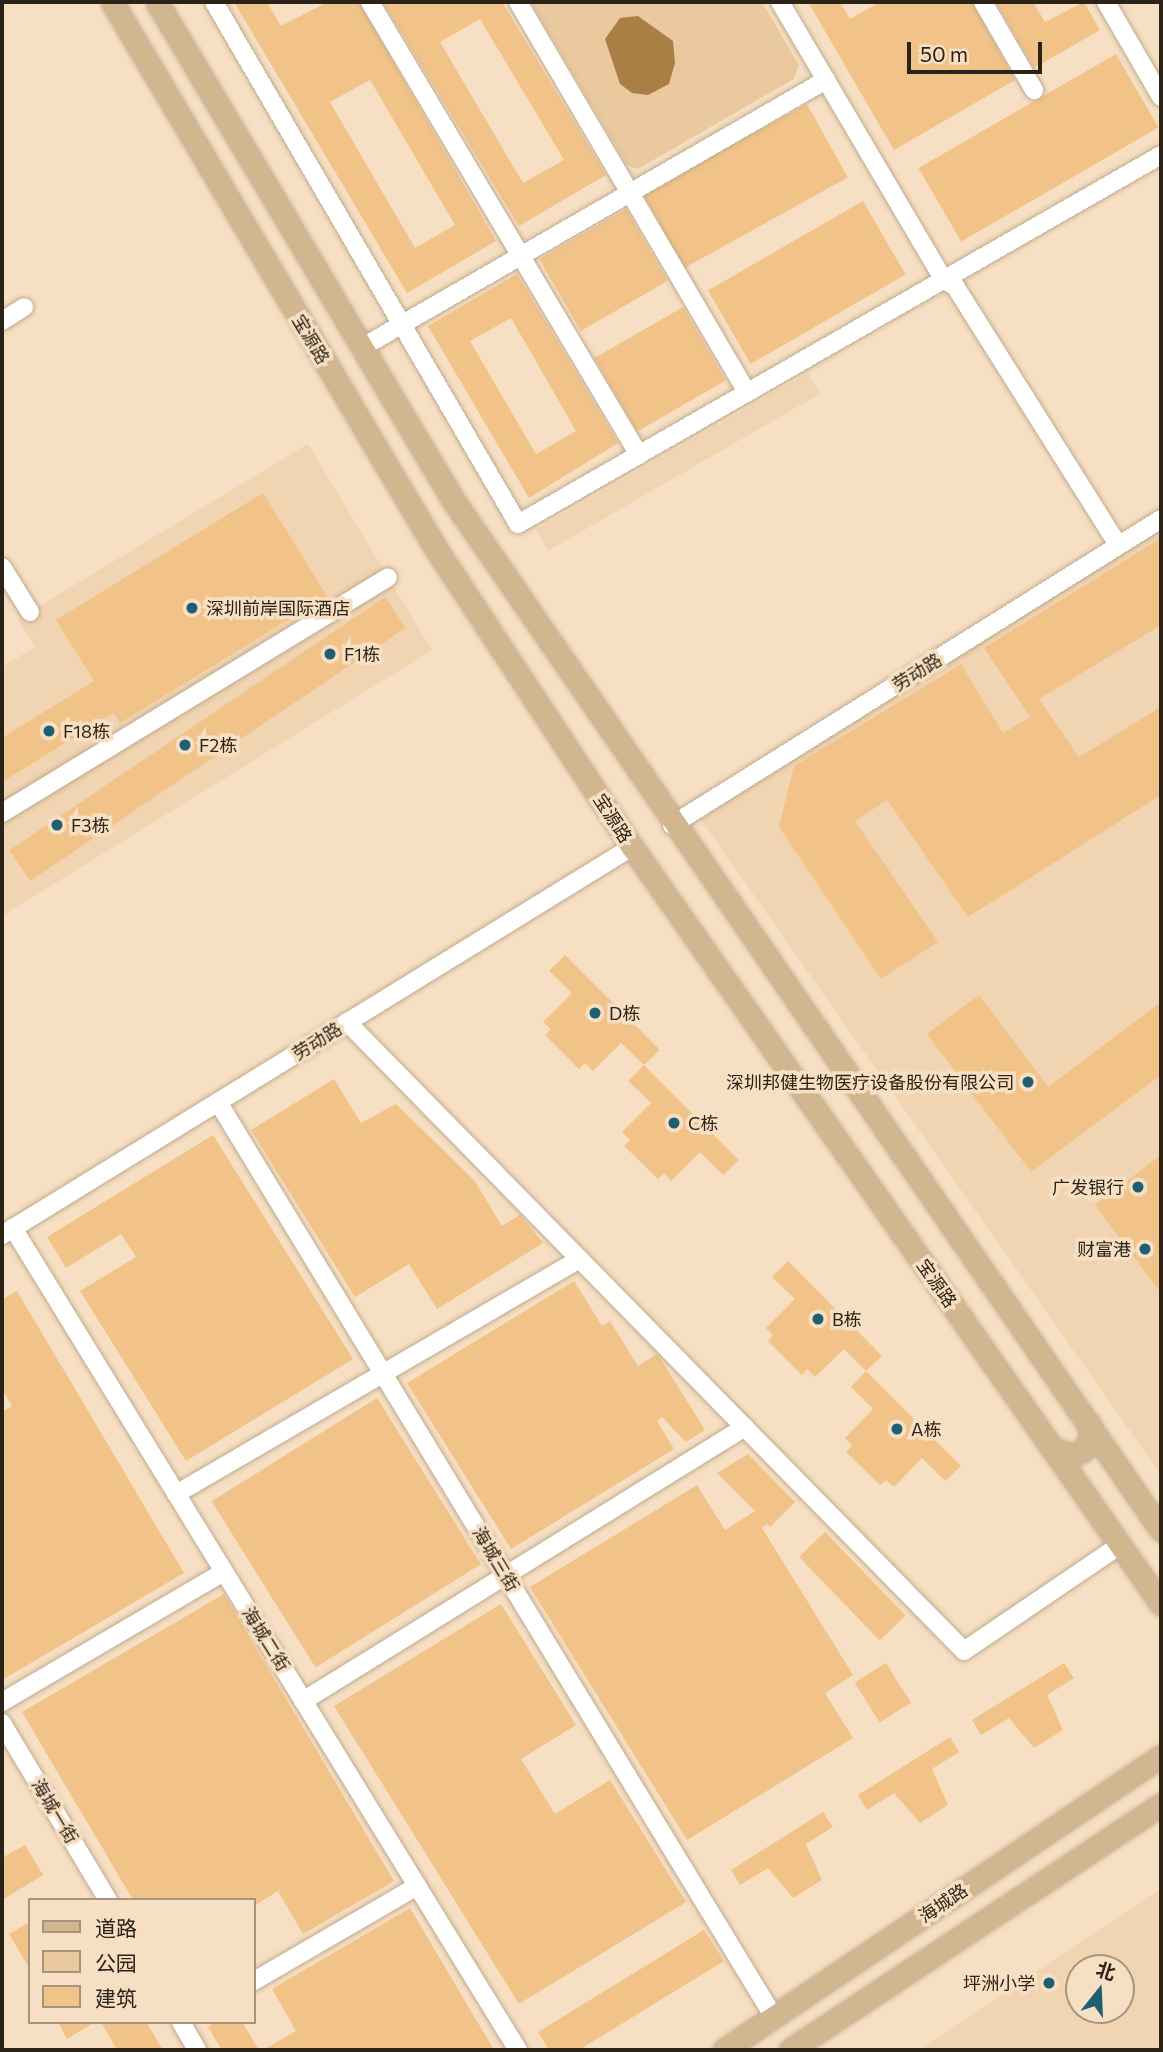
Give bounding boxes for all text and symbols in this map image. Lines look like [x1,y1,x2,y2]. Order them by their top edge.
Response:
scale bar [911,28,1046,72]
text: 50 m [920,41,968,66]
street label: 宝源路 [288,310,334,368]
place label: 深圳前岸国际酒店 [206,597,350,619]
marker: 深圳前岸国际酒店 [184,600,200,616]
place label: F1栋 [344,643,380,665]
marker: F1栋 [322,646,338,662]
street label: 劳动路 [888,649,946,695]
place label: F18栋 [63,720,110,742]
marker: F18栋 [41,723,57,739]
place label: F2栋 [199,734,237,756]
marker: F2栋 [177,737,193,753]
street label: 宝源路 [589,789,637,847]
place label: F3栋 [71,814,110,836]
marker: F3栋 [49,817,65,833]
place label: D栋 [609,1002,640,1024]
marker: D栋 [587,1005,603,1021]
street label: 劳动路 [288,1018,346,1064]
place label: 深圳邦健生物医疗设备股份有限公司 [726,1071,1014,1093]
marker: 深圳邦健生物医疗设备股份有限公司 [1020,1074,1036,1090]
place label: C栋 [688,1112,718,1134]
marker: C栋 [666,1115,682,1131]
place label: 广发银行 [1052,1176,1124,1198]
marker: 广发银行 [1130,1179,1146,1195]
place label: 财富港 [1077,1238,1131,1260]
marker: 财富港 [1137,1241,1153,1257]
street label: 宝源路 [913,1255,961,1311]
place label: B栋 [832,1308,862,1330]
marker: B栋 [810,1311,826,1327]
place label: A栋 [911,1418,941,1440]
marker: A栋 [889,1421,905,1437]
street label: 海城三街 [468,1523,524,1595]
street label: 海城二街 [238,1603,294,1675]
street label: 海城一街 [27,1775,83,1847]
street label: 海城路 [915,1879,971,1927]
legend [28,1898,256,2024]
text: 道路 [95,1915,137,1940]
text: 公园 [95,1950,137,1975]
north arrow [1065,1954,1135,2024]
text: 北 [1093,1957,1119,1984]
place label: 坪洲小学 [963,1972,1035,1994]
marker: 坪洲小学 [1041,1975,1057,1991]
text: 建筑 [95,1985,137,2010]

